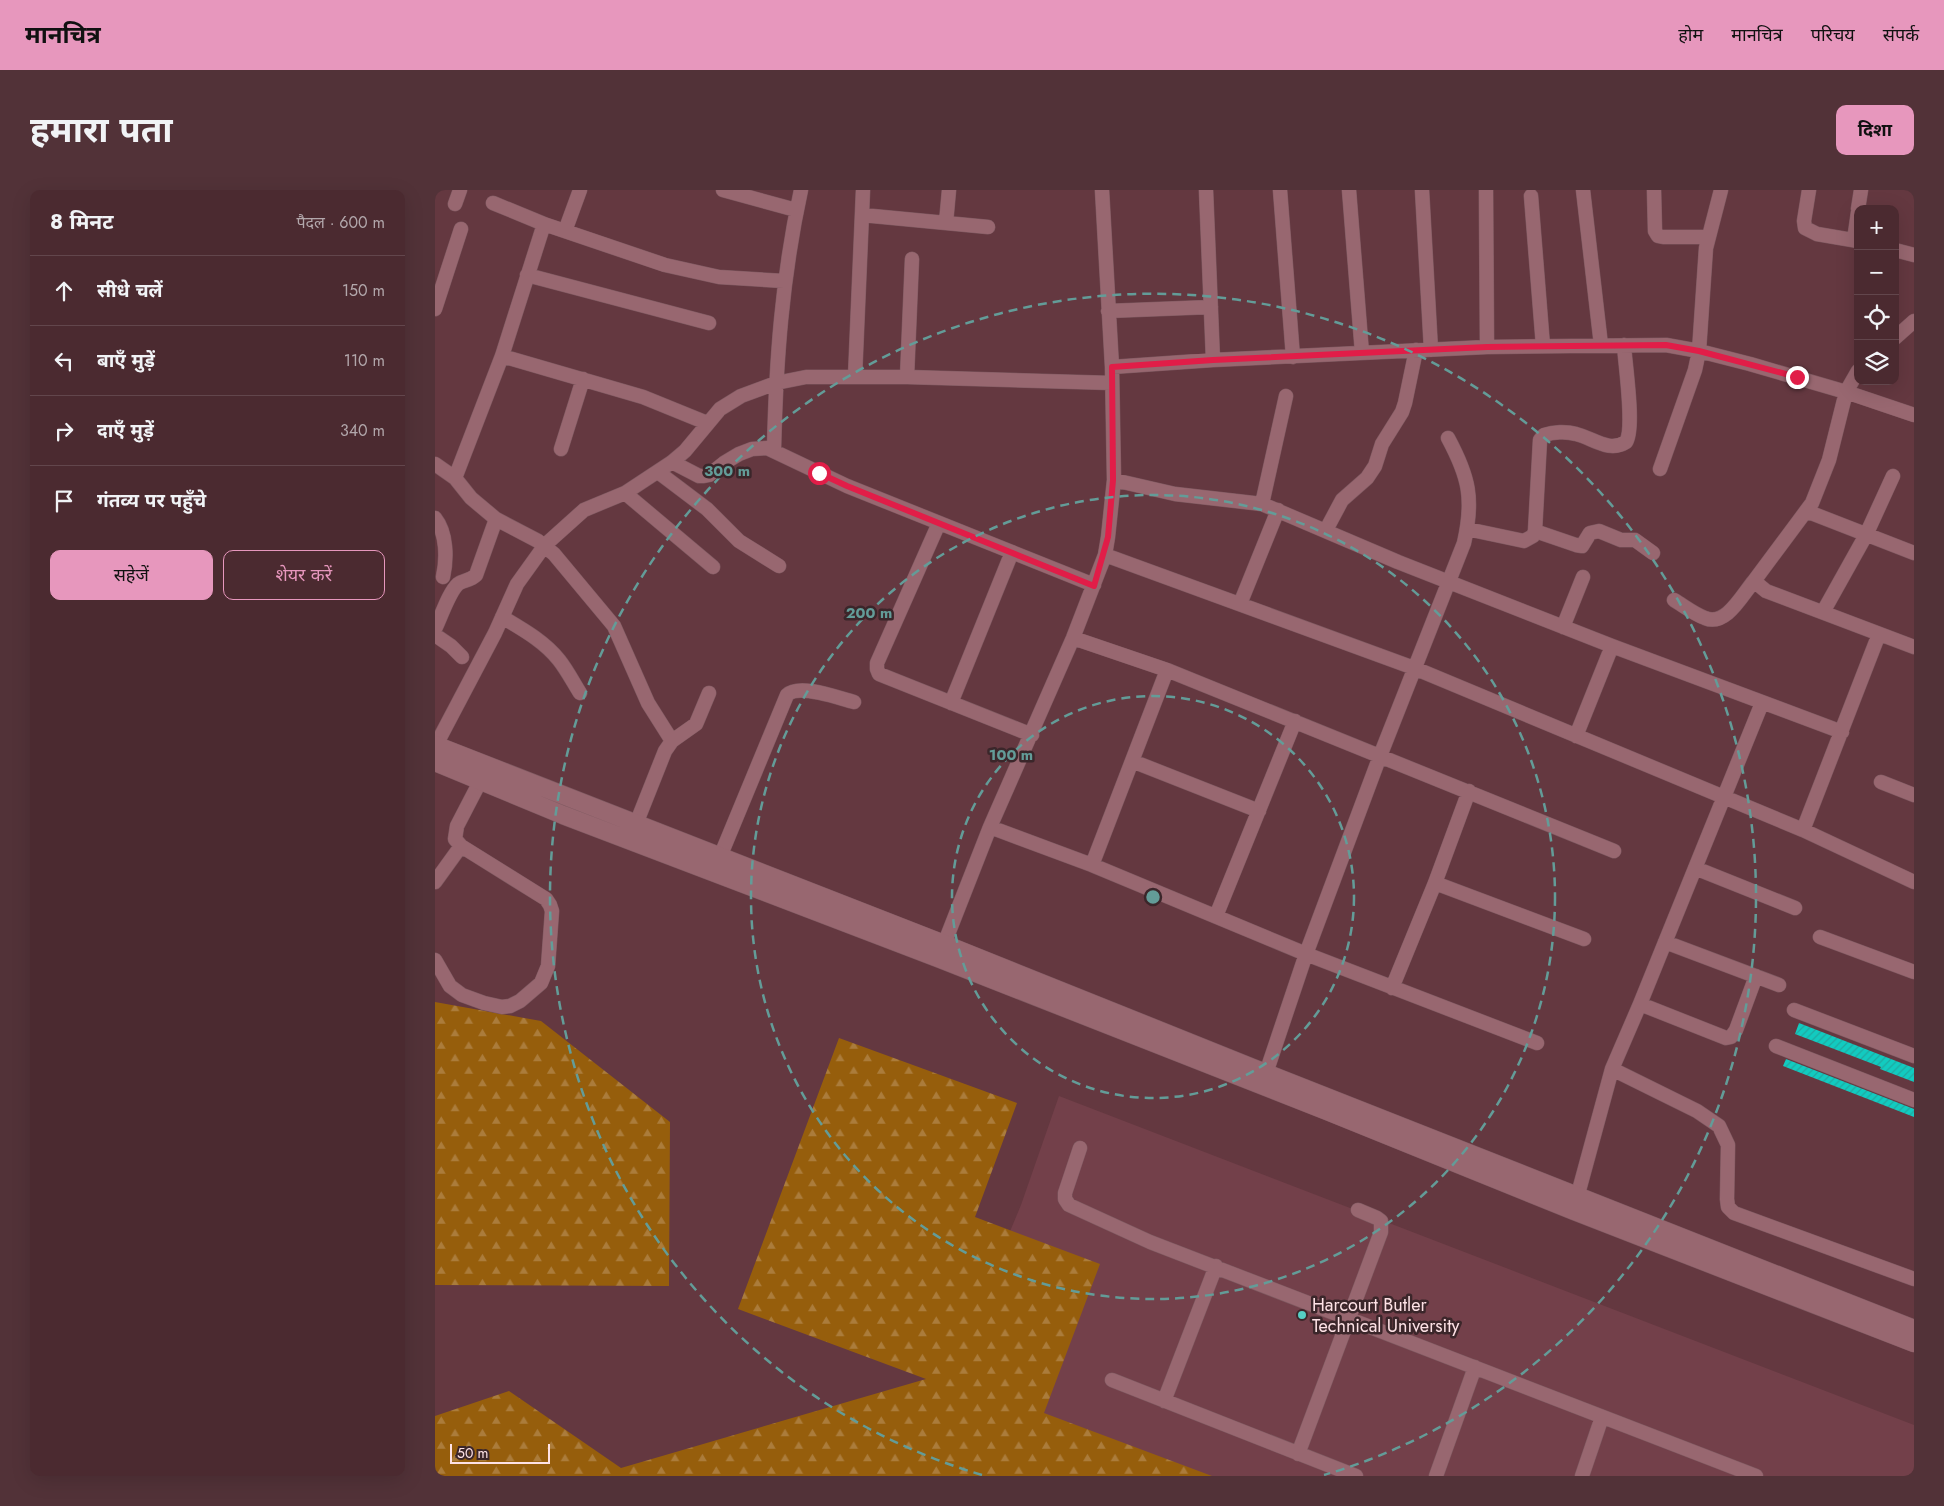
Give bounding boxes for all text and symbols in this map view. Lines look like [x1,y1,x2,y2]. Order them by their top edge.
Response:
text: मानचित्र [25,17,101,52]
text: होम [1678,22,1703,48]
text: मानचित्र [1731,22,1783,48]
text: परिचय [1811,22,1855,48]
text: संपर्क [1883,22,1919,48]
text: हमारा पता [30,105,173,155]
button: दिशा [1836,105,1914,155]
map controls [1854,205,1899,385]
button: + [1854,205,1899,250]
text: 8 मिनट [50,207,114,237]
text: पैदल · 600 m [296,211,385,234]
button: − [1854,250,1899,295]
icon: ahead [50,277,78,305]
text: सीधे चलें [97,277,163,304]
text: 150 m [342,279,385,302]
button: locate [1854,295,1899,340]
button: layers [1854,340,1899,385]
icon: left [50,347,78,375]
text: बाएँ मुड़ें [97,347,155,374]
text: 110 m [344,349,385,372]
route end [1786,366,1809,389]
icon: right [50,417,78,445]
text: दाएँ मुड़ें [97,417,154,444]
text: 340 m [340,419,385,442]
text: 300 m [704,460,750,482]
route start [808,462,831,485]
icon: arrive [50,487,78,515]
text: गंतव्य पर पहुँचे [97,487,206,514]
button: सहेजें [50,550,213,600]
button: शेयर करें [223,550,385,600]
text: 200 m [846,602,892,624]
text: 100 m [989,744,1033,766]
centre of rings [1144,888,1162,906]
place label: Harcourt Butler Technical University [1312,1292,1460,1339]
marker: Harcourt Butler Technical University [1296,1309,1308,1321]
scale bar [450,1441,550,1464]
text: 50 m [457,1443,488,1463]

